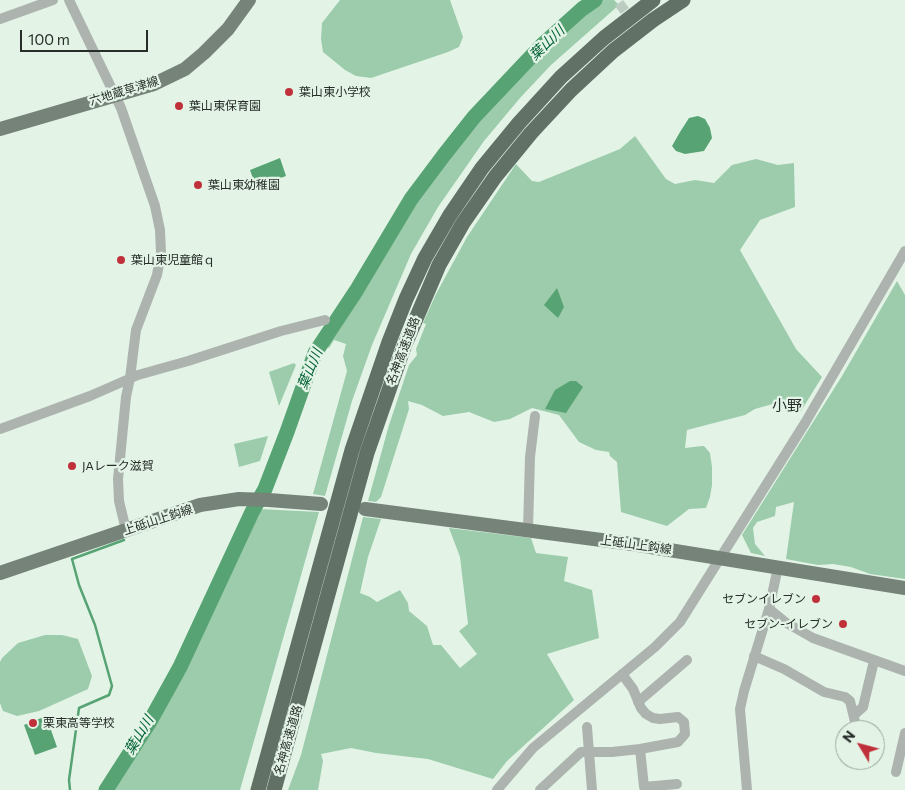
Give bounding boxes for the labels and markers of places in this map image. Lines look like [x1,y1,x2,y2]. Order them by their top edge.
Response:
place label: 葉山東小学校 [299,85,371,99]
marker: 葉山東小学校 [283,86,295,98]
place label: 葉山東保育園 [189,99,261,113]
marker: 葉山東保育園 [173,100,185,112]
place label: 葉山東幼稚園 [208,178,280,192]
marker: 葉山東幼稚園 [192,179,204,191]
place label: 葉山東児童館ｑ [131,253,215,267]
marker: 葉山東児童館ｑ [115,254,127,266]
place label: JAレーク滋賀 [82,459,154,473]
marker: JAレーク滋賀 [66,460,78,472]
place label: セブンイレブン [722,592,806,606]
marker: セブンイレブン [810,593,822,605]
place label: セブン-イレブン [744,617,833,631]
marker: セブン-イレブン [837,618,849,630]
place label: 栗東高等学校 [43,716,115,730]
marker: 栗東高等学校 [27,717,39,729]

